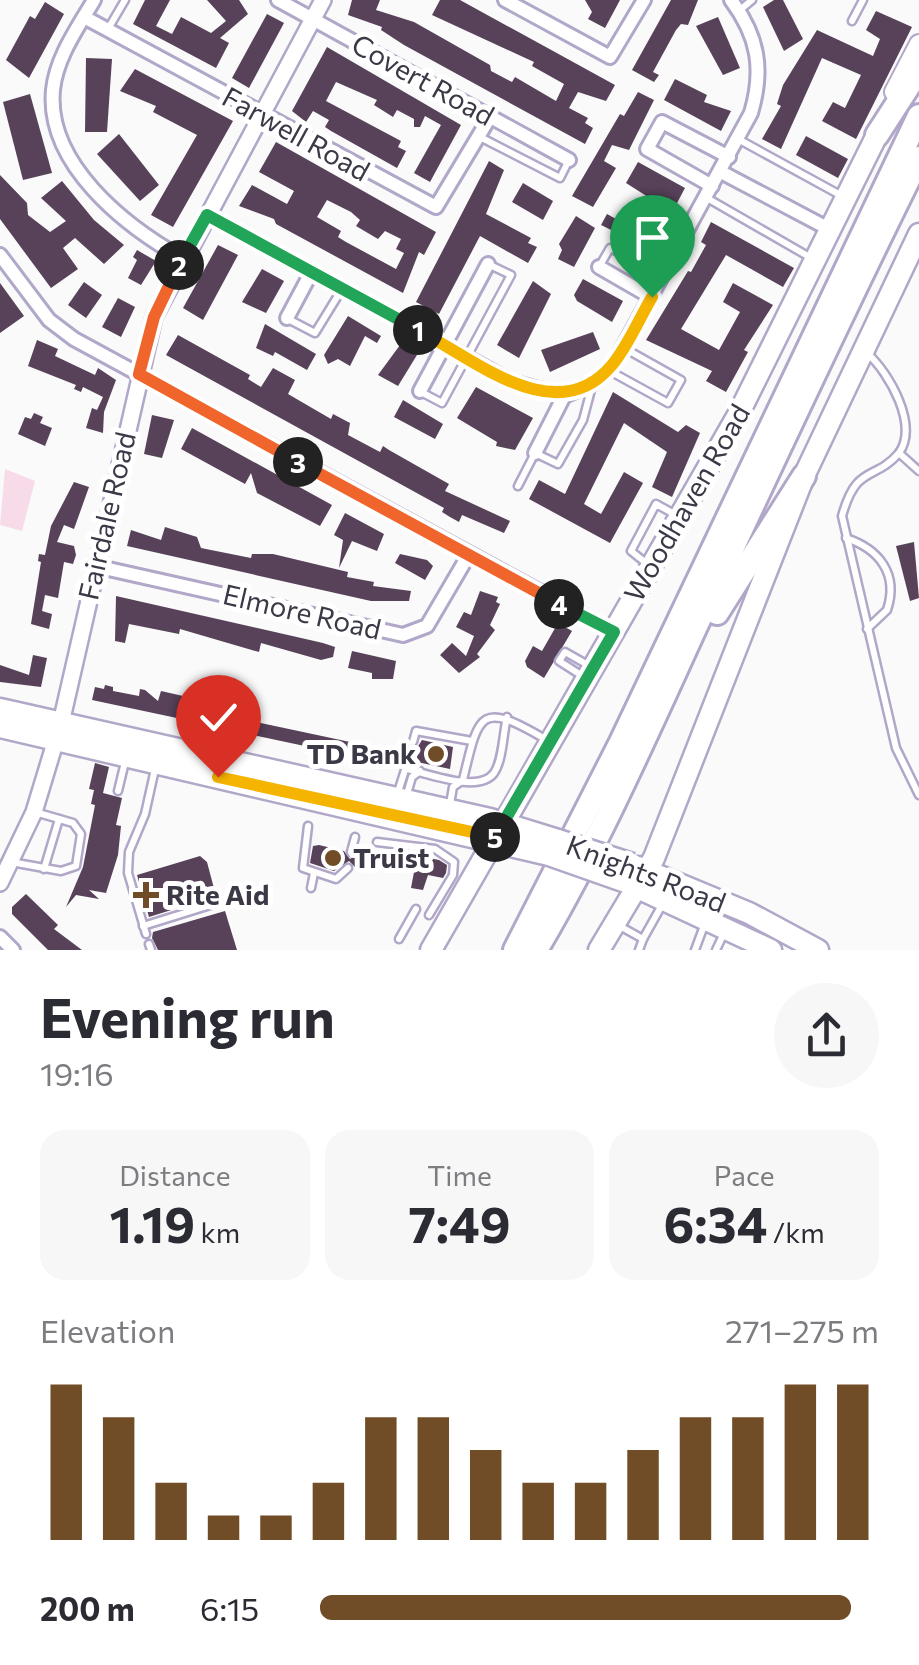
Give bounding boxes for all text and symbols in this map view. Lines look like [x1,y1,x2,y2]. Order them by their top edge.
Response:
street label: Covert Road [346,26,501,132]
street label: Farwell Road [217,79,376,188]
pin [610,195,695,298]
icon: arrive [625,210,680,265]
pin: 2 [154,240,204,290]
text: 2 [171,248,187,282]
pin: 1 [393,305,443,355]
text: 1 [412,313,424,347]
street label: Woodhaven Road [616,398,756,607]
street label: Fairdale Road [70,428,142,603]
pin: 3 [273,437,323,487]
text: 3 [290,445,306,479]
street label: Elmore Road [220,576,385,646]
pin: 4 [534,579,584,629]
text: 4 [550,587,568,621]
pin [176,675,261,778]
icon: check [191,690,246,745]
place label: TD Bank [306,736,416,770]
marker: TD Bank [425,743,447,765]
pin: 5 [470,812,520,862]
text: 5 [487,820,503,854]
street label: Knights Road [562,827,731,919]
place label: Truist [353,840,430,874]
marker: Truist [322,847,344,869]
place label: Rite Aid [166,877,269,911]
marker: Rite Aid [135,884,157,906]
text: Evening run [40,982,335,1049]
button: share [774,983,879,1088]
text: 19:16 [40,1053,114,1093]
text: Distance [119,1158,230,1192]
text: Time [427,1158,492,1192]
text: Pace [714,1158,775,1192]
text: 1.19 [110,1192,195,1253]
text: 7:49 [408,1192,511,1253]
text: 6:34 [663,1192,767,1253]
text: km [195,1215,240,1249]
text: /km [767,1215,825,1249]
text: Elevation [40,1310,175,1350]
text: 271–275 m [725,1310,879,1350]
text: 200 m [40,1588,135,1628]
text: 6:15 [200,1588,259,1628]

